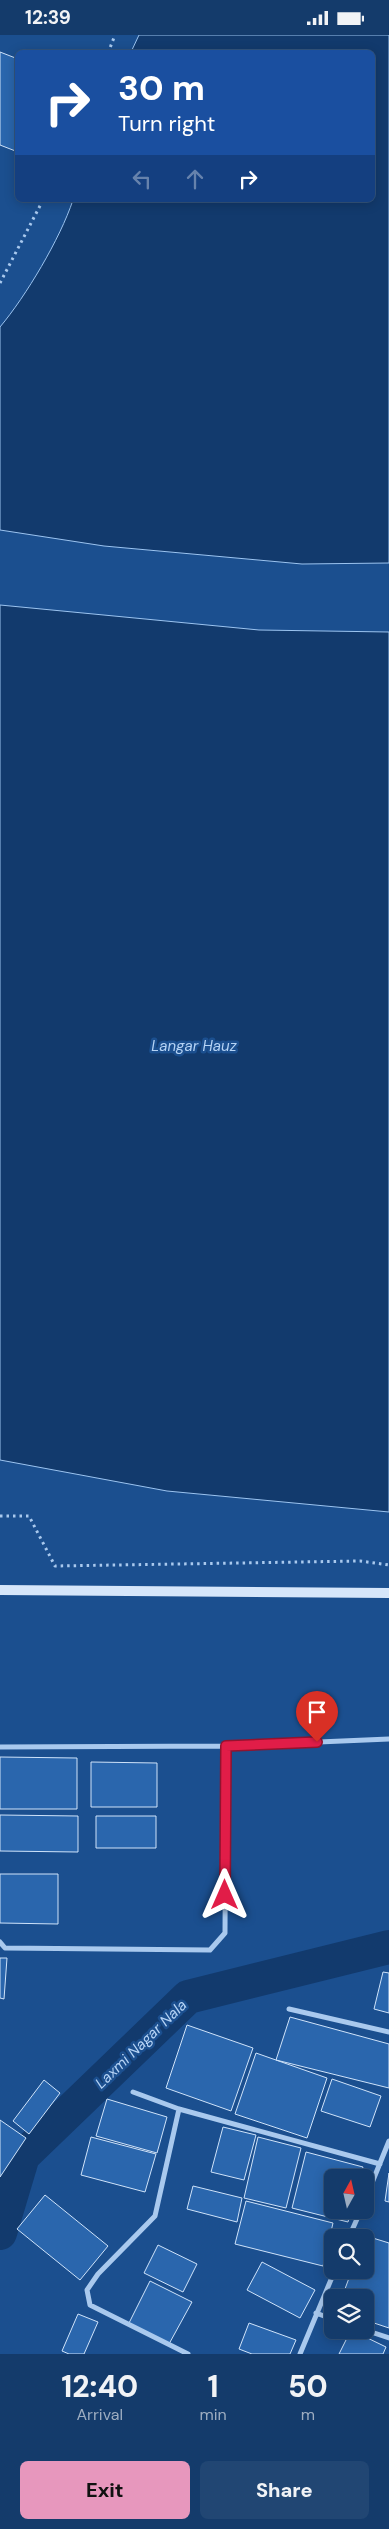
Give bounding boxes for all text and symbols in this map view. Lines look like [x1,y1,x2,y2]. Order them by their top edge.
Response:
text: 12:39 [25,5,71,30]
text: 30 m [118,65,205,111]
icon: right [35,70,100,135]
text: Turn right [118,109,215,138]
icon: left [128,165,156,193]
icon: ahead [181,165,209,193]
icon: right [234,165,262,193]
water label: Langar Hauz [151,1036,237,1056]
pin [296,1691,338,1742]
icon: arrive [303,1698,331,1726]
position arrow [198,1868,250,1920]
water label: Laxmi Nagar Nala [91,1995,191,2093]
north arrow [324,2169,374,2219]
map controls [324,2169,374,2339]
button: search [324,2229,374,2279]
button: layers [324,2289,374,2339]
text: 12:40 [61,2367,138,2406]
text: 1 [208,2367,219,2406]
text: 50 [288,2367,328,2406]
text: Arrival [76,2404,123,2425]
text: min [199,2404,227,2425]
text: m [301,2404,315,2425]
button: Exit [20,2461,190,2519]
button: Share [200,2461,369,2519]

